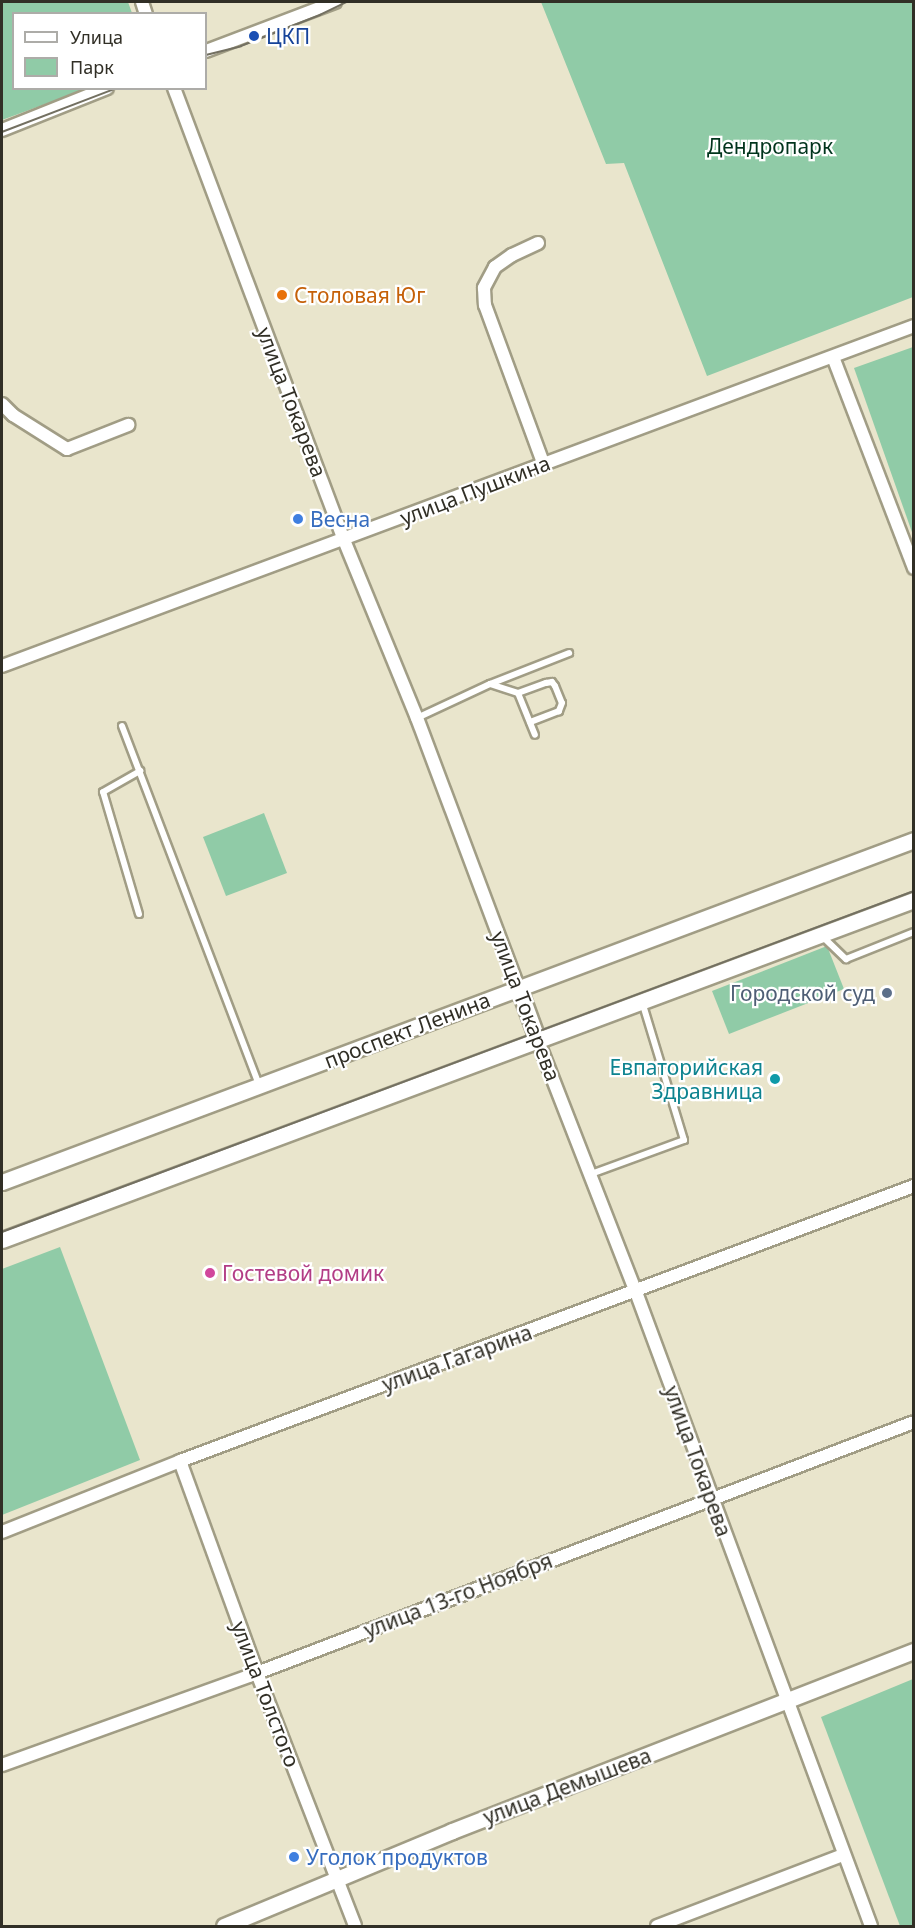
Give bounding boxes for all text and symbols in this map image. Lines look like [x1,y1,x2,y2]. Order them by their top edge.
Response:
legend [12,12,207,90]
place label: ЦКП [266,23,310,49]
text: Улица [70,25,123,49]
marker: ЦКП [247,29,261,43]
text: Парк [70,55,114,79]
park label: Дендропарк [707,133,833,159]
place label: Столовая Юг [294,282,426,308]
marker: Столовая Юг [275,288,289,302]
street label: улица Токарева [252,323,332,481]
street label: улица Пушкина [396,450,554,530]
place label: Весна [310,506,370,532]
marker: Весна [291,512,305,526]
street label: улица Токарева [486,927,566,1085]
place label: Городской суд [730,980,875,1006]
marker: Городской суд [880,986,894,1000]
street label: проспект Ленина [320,987,494,1073]
place label: Евпаторийская Здравница [610,1054,763,1104]
marker: Евпаторийская Здравница [768,1072,782,1086]
place label: Гостевой домик [222,1260,384,1286]
marker: Гостевой домик [203,1266,217,1280]
street label: улица Гагарина [379,1319,535,1397]
street label: улица Токарева [659,1382,737,1540]
street label: улица 13-го Ноября [360,1547,556,1643]
street label: улица Толстого [227,1617,305,1771]
street label: улица Демышева [479,1742,655,1830]
place label: Уголок продуктов [306,1844,488,1870]
marker: Уголок продуктов [287,1850,301,1864]

